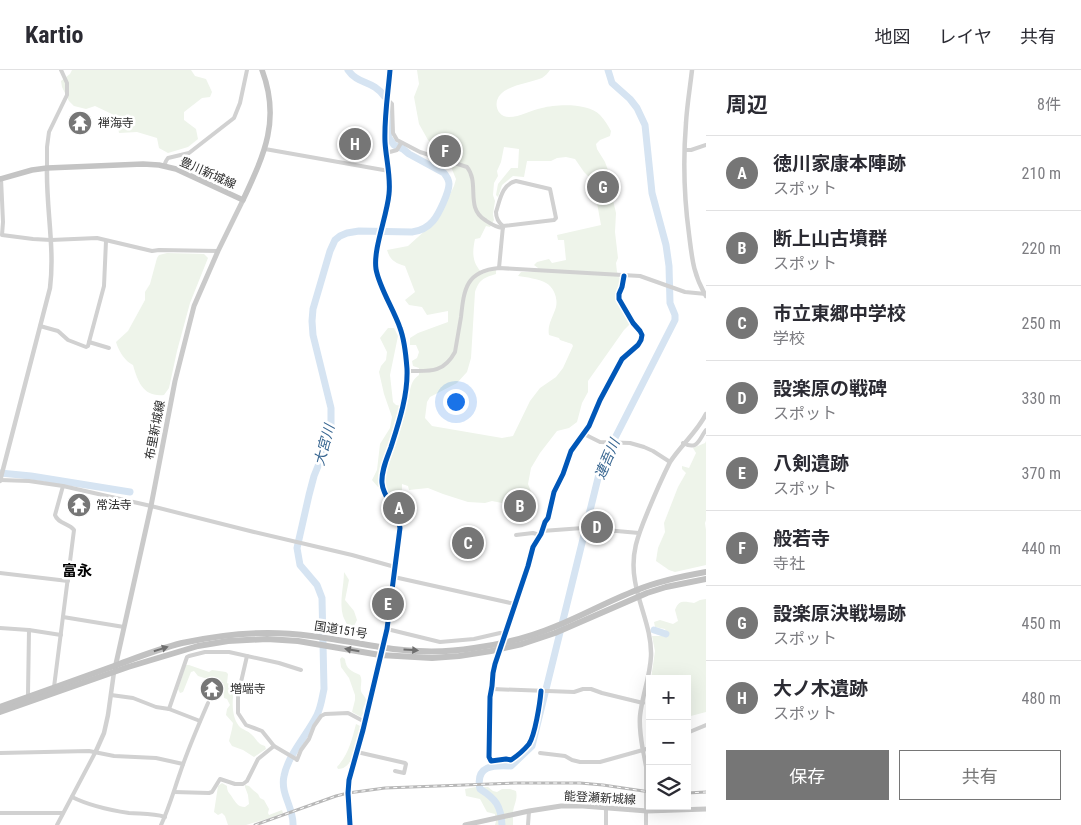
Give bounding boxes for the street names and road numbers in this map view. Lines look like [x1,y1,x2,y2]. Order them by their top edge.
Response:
street label: 豊川新城線 [178,154,238,192]
street label: 布里新城線 [142,399,168,461]
street label: 国道151号 [313,619,369,641]
street label: 能登瀬新城線 [564,789,636,807]

